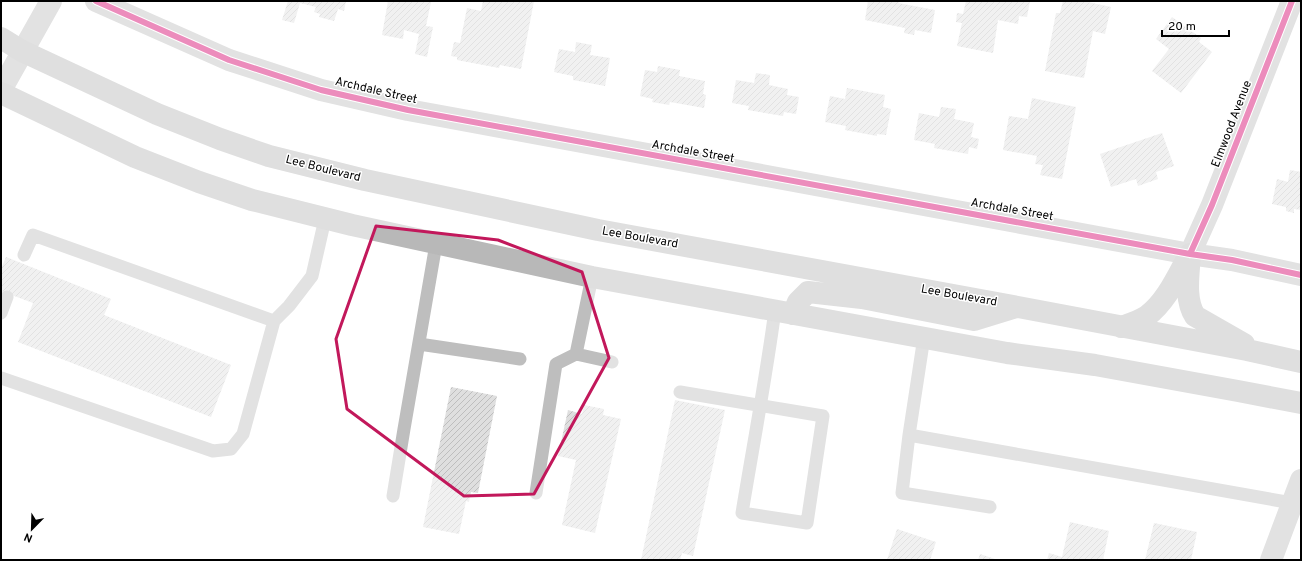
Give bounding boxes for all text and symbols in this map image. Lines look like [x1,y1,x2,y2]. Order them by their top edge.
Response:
scale bar [1162,12,1229,38]
text: 20 m [1168,19,1196,35]
street label: Archdale Street [333,74,419,108]
street label: Elmwood Avenue [1208,78,1256,170]
street label: Archdale Street [650,137,736,167]
street label: Lee Boulevard [284,152,362,186]
street label: Archdale Street [969,195,1055,225]
street label: Lee Boulevard [601,223,679,253]
street label: Lee Boulevard [920,281,998,311]
north arrow [12,509,52,549]
text: N [22,529,35,545]

